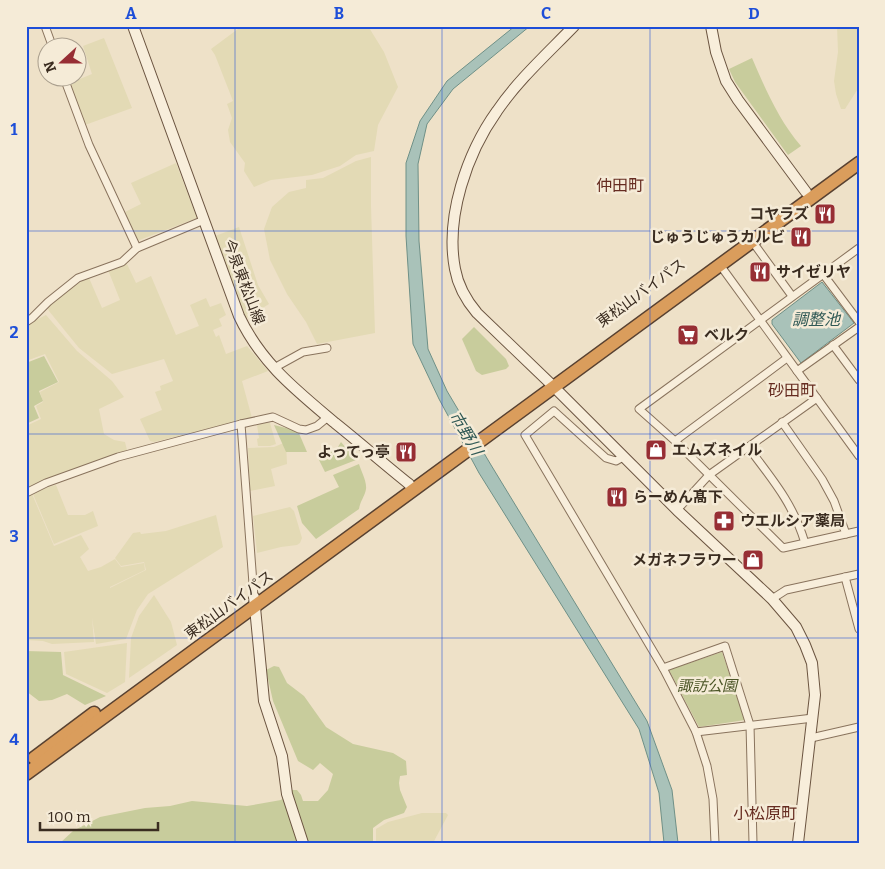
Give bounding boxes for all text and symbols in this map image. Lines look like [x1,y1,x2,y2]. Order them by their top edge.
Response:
text: A [125,4,137,23]
text: B [334,4,344,23]
text: C [541,4,551,23]
text: D [748,4,760,23]
north arrow [38,38,88,88]
text: N [40,58,60,75]
text: 1 [11,120,18,139]
district label: 仲田町 [596,176,644,195]
restaurant icon: コヤラズ [813,202,837,226]
place label: コヤラズ [749,205,809,223]
restaurant icon: じゅうじゅうカルビ [789,225,813,249]
place label: じゅうじゅうカルビ [650,228,785,246]
street label: 今泉東松山線 [219,237,269,327]
street label: 東松山バイパス [593,255,689,331]
restaurant icon: サイゼリヤ [748,260,772,284]
place label: サイゼリヤ [776,263,851,281]
water label: 調整池 [792,310,842,329]
text: 2 [9,323,19,342]
supermarket icon: ベルク [676,323,700,347]
place label: ベルク [704,326,749,344]
district label: 砂田町 [768,381,816,400]
water label: 市野川 [445,408,488,460]
shop icon: エムズネイル [644,438,668,462]
restaurant icon: よってっ亭 [394,440,418,464]
place label: エムズネイル [672,441,762,459]
place label: よってっ亭 [317,443,390,461]
restaurant icon: らーめん髙下 [605,485,629,509]
place label: らーめん髙下 [633,488,723,506]
pharmacy icon: ウエルシア薬局 [712,509,736,533]
place label: ウエルシア薬局 [740,512,845,530]
text: 3 [9,527,19,546]
shop icon: メガネフラワー [741,548,765,572]
place label: メガネフラワー [632,551,737,569]
street label: 東松山バイパス [181,567,277,643]
park label: 諏訪公園 [677,677,739,695]
text: 4 [9,730,19,749]
scale bar [40,799,158,831]
district label: 小松原町 [733,804,797,823]
text: 100 m [48,808,91,826]

